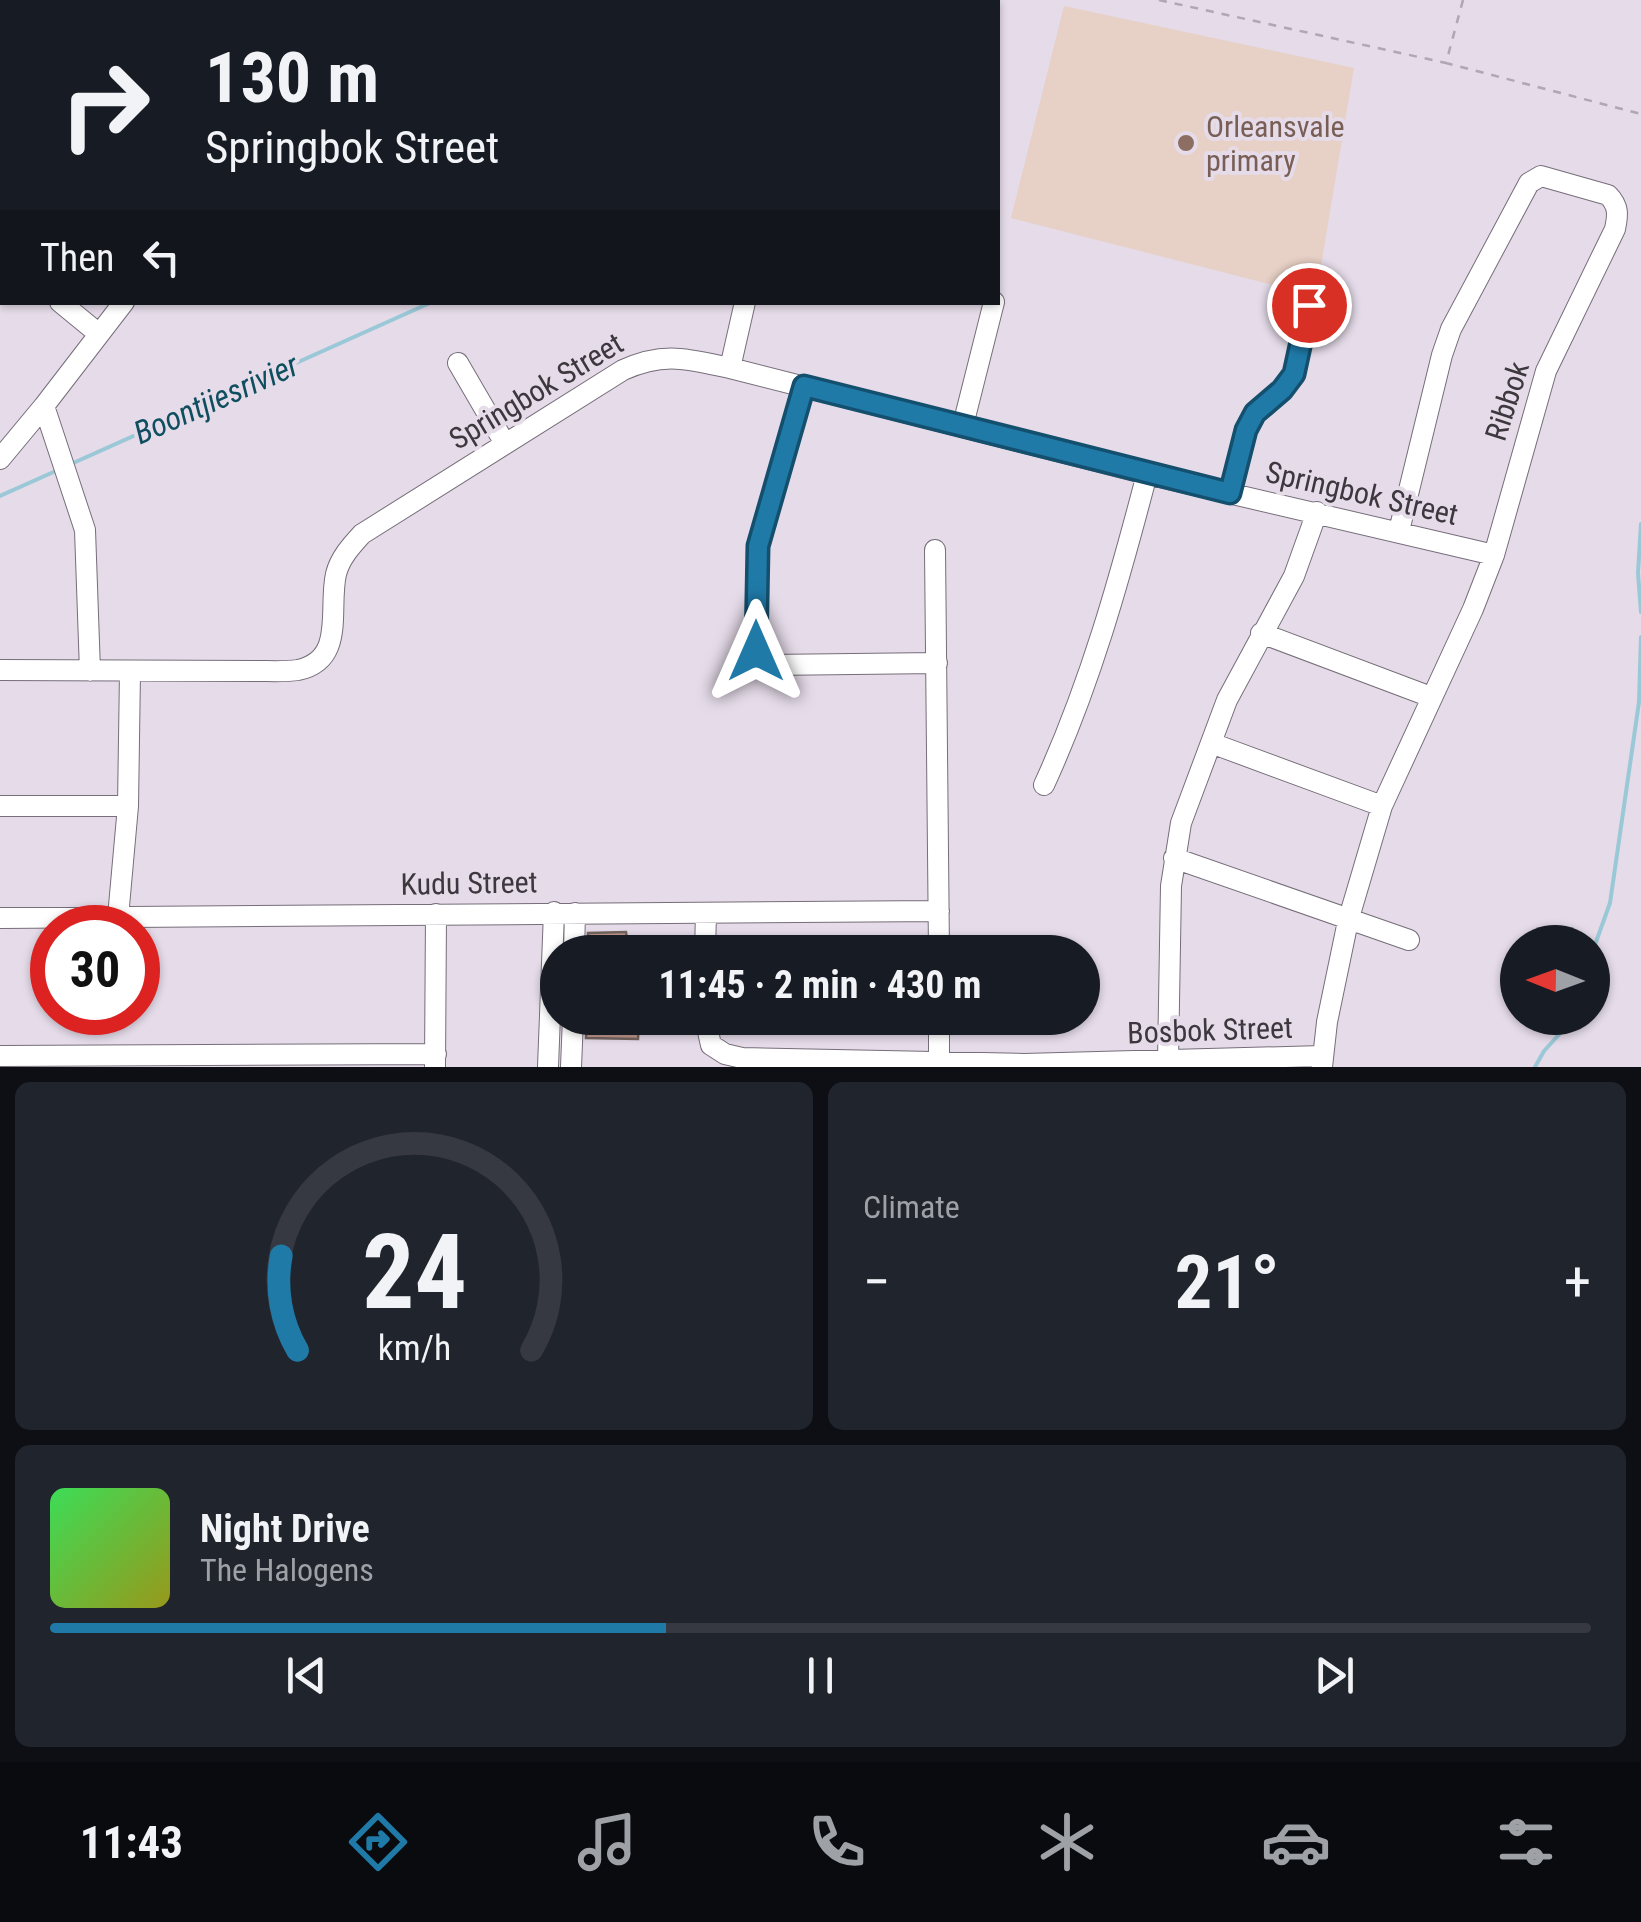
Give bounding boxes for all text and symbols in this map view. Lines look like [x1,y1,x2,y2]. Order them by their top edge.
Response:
text: 130 m [205,37,379,119]
icon: right [40,40,170,170]
place label: Orleansvale primary [1206,109,1345,178]
text: Springbok Street [205,121,499,174]
marker: Orleansvale primary [1175,132,1197,154]
icon: left [134,230,189,285]
text: Then [40,236,114,280]
pin [1267,263,1352,348]
icon: arrive [1282,278,1337,333]
street label: Springbok Street [443,325,629,457]
water label: Boontjiesrivier [128,345,306,452]
street label: Ribbok [1478,357,1536,445]
street label: Springbok Street [1262,454,1462,532]
position arrow [704,599,808,703]
street label: Kudu Street [400,864,538,902]
speed limit sign: 30 [30,905,160,1035]
north arrow [1500,925,1610,1035]
map controls [1500,925,1610,1035]
text: 11:45 · 2 min · 430 m [659,963,981,1007]
street label: Bosbok Street [1127,1010,1293,1050]
text: Climate [863,1188,960,1226]
text: 24 [361,1212,467,1333]
text: 21° [1175,1238,1280,1326]
text: − [863,1250,891,1314]
text: + [1564,1250,1591,1314]
text: km/h [377,1327,451,1369]
text: Night Drive [200,1507,370,1551]
text: The Halogens [200,1551,374,1589]
icon: previous [279,1648,334,1703]
icon: pause [793,1648,848,1703]
icon: next [1307,1648,1362,1703]
icon: directions [343,1807,413,1877]
icon: music [572,1807,642,1877]
icon: phone [802,1807,872,1877]
icon: climate [1032,1807,1102,1877]
icon: car [1261,1807,1331,1877]
icon: filters [1491,1807,1561,1877]
text: 11:43 [80,1816,183,1869]

